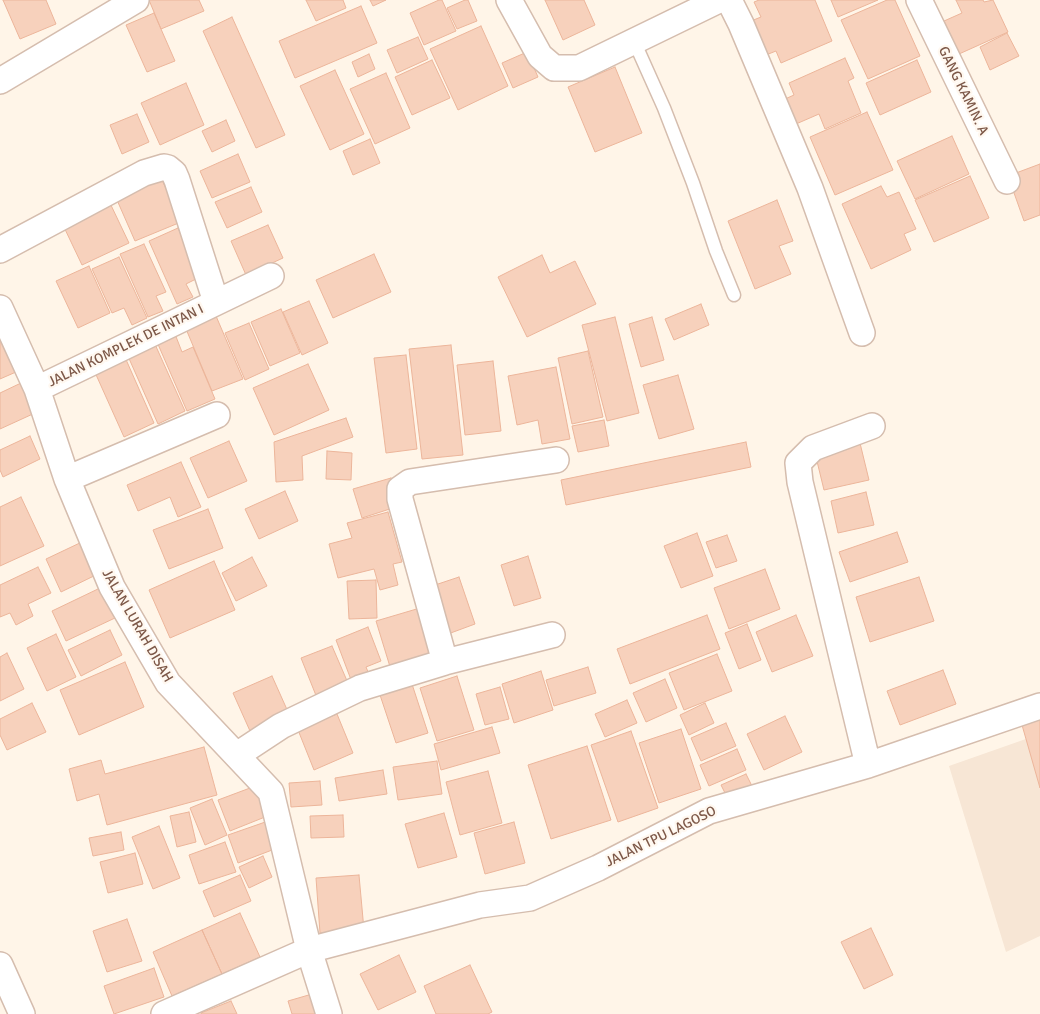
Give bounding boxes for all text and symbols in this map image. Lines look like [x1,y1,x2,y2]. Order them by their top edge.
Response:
street label: GANG KAMIN. A [934,44,992,138]
street label: JALAN KOMPLEK DE INTAN I [45,301,207,391]
street label: JALAN LURAH DISAH [98,567,176,685]
street label: JALAN TPU LAGOSO [603,803,719,871]

